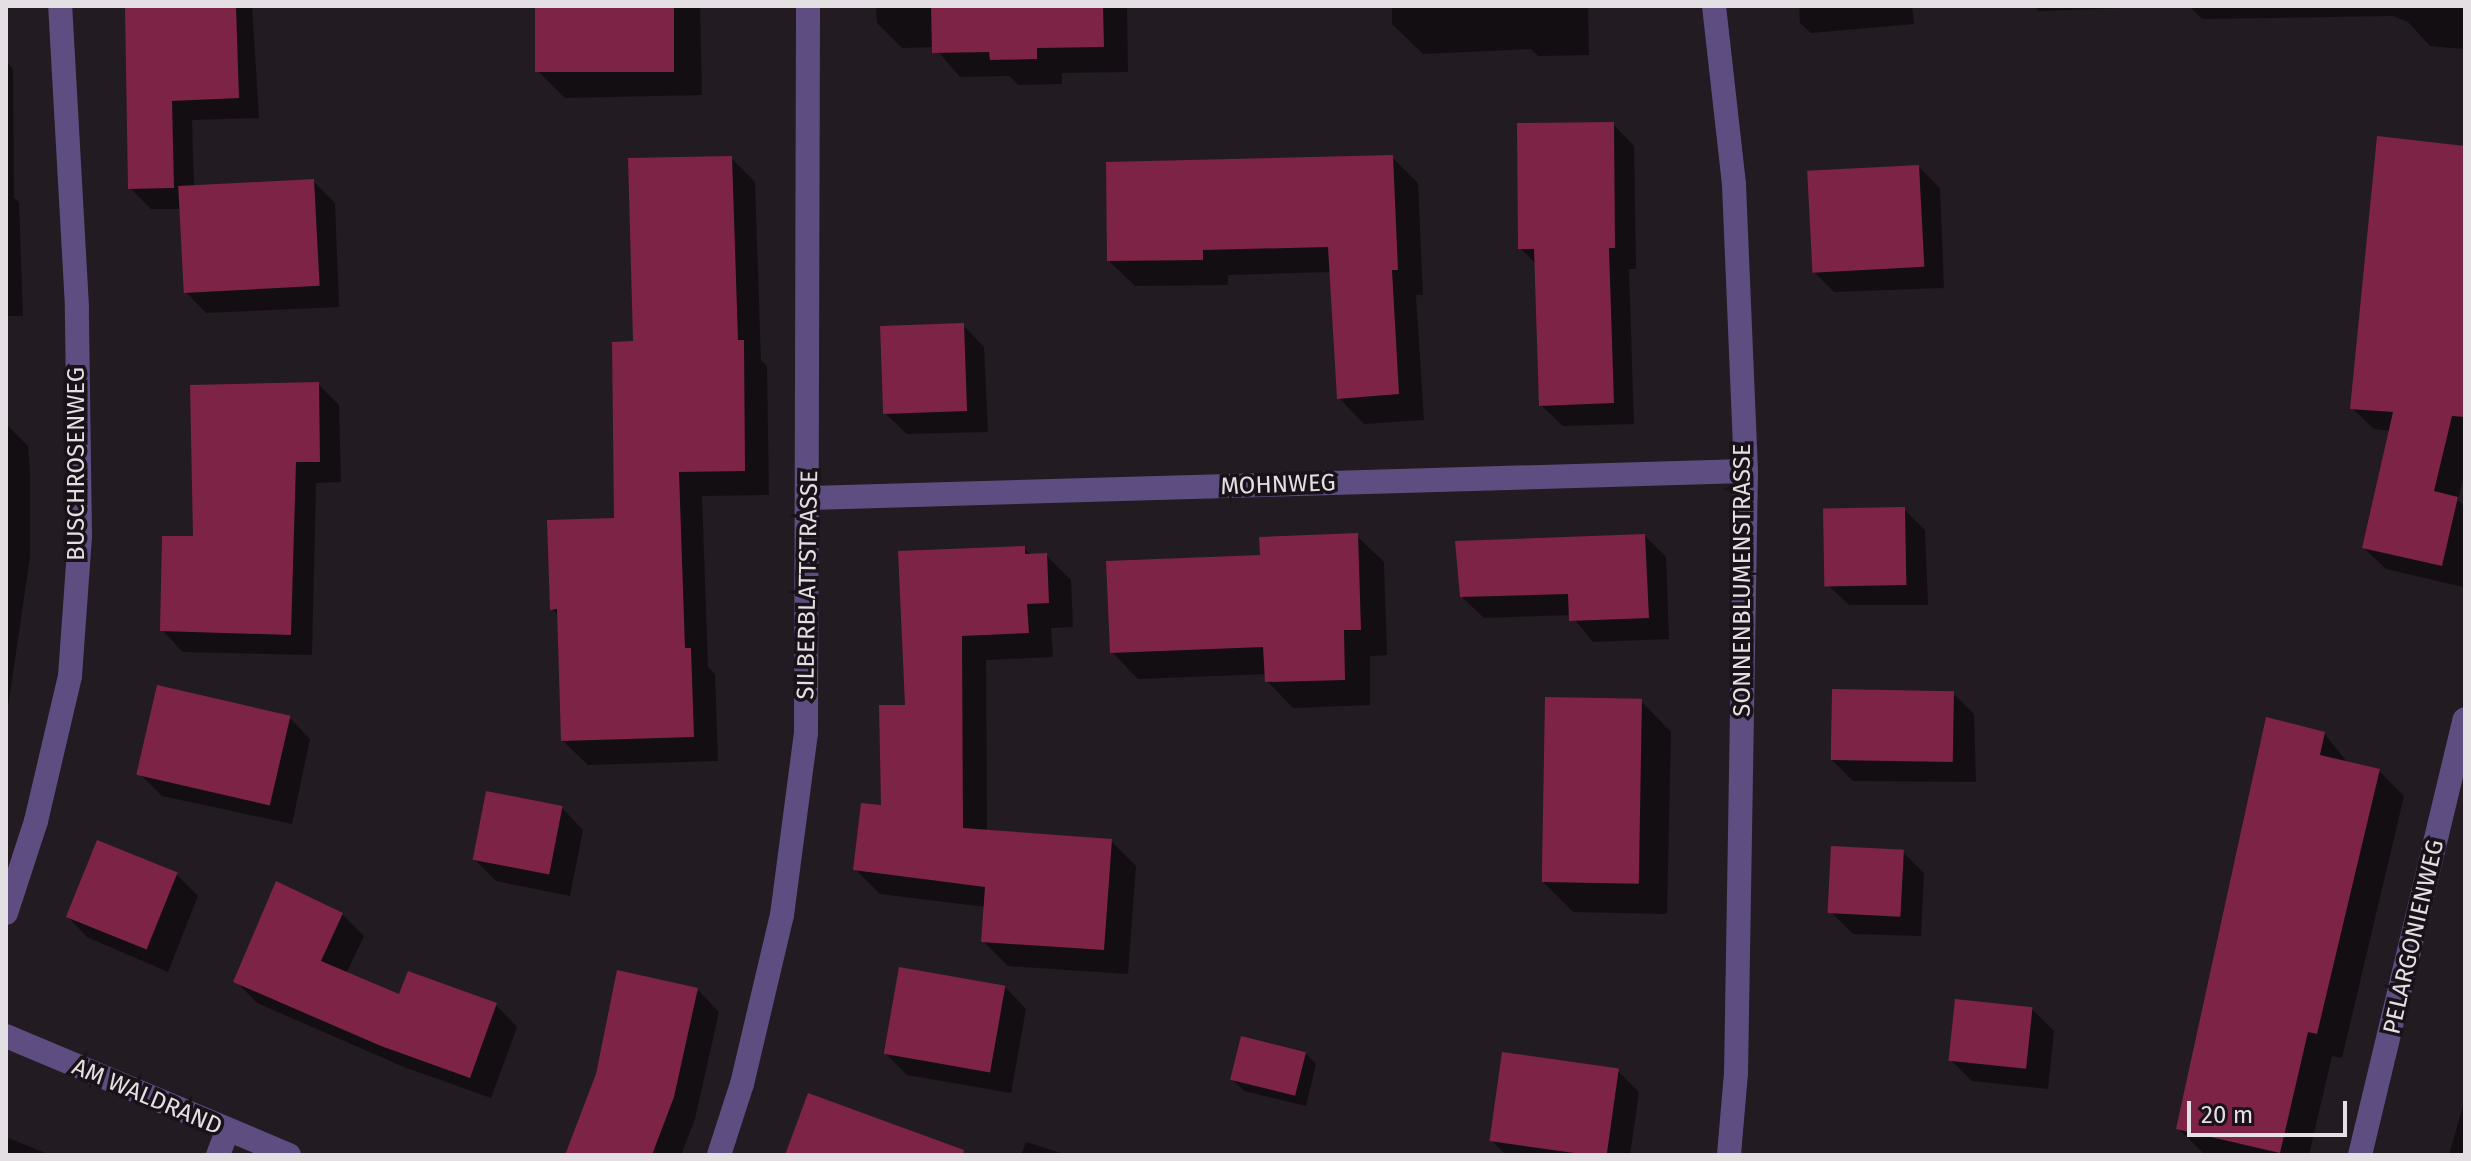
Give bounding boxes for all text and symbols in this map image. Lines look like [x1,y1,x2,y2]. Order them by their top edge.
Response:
street label: BUSCHROSENWEG [63,367,91,561]
street label: SONNENBLUMENSTRASSE [1729,443,1757,717]
street label: MOHNWEG [1220,469,1336,501]
street label: SILBERBLATTSTRASSE [792,470,824,700]
street label: PELARGONIENWEG [2378,837,2450,1037]
street label: AM WALDRAND [68,1053,226,1141]
scale bar [2191,1085,2351,1135]
text: 20 m [2201,1101,2253,1129]

